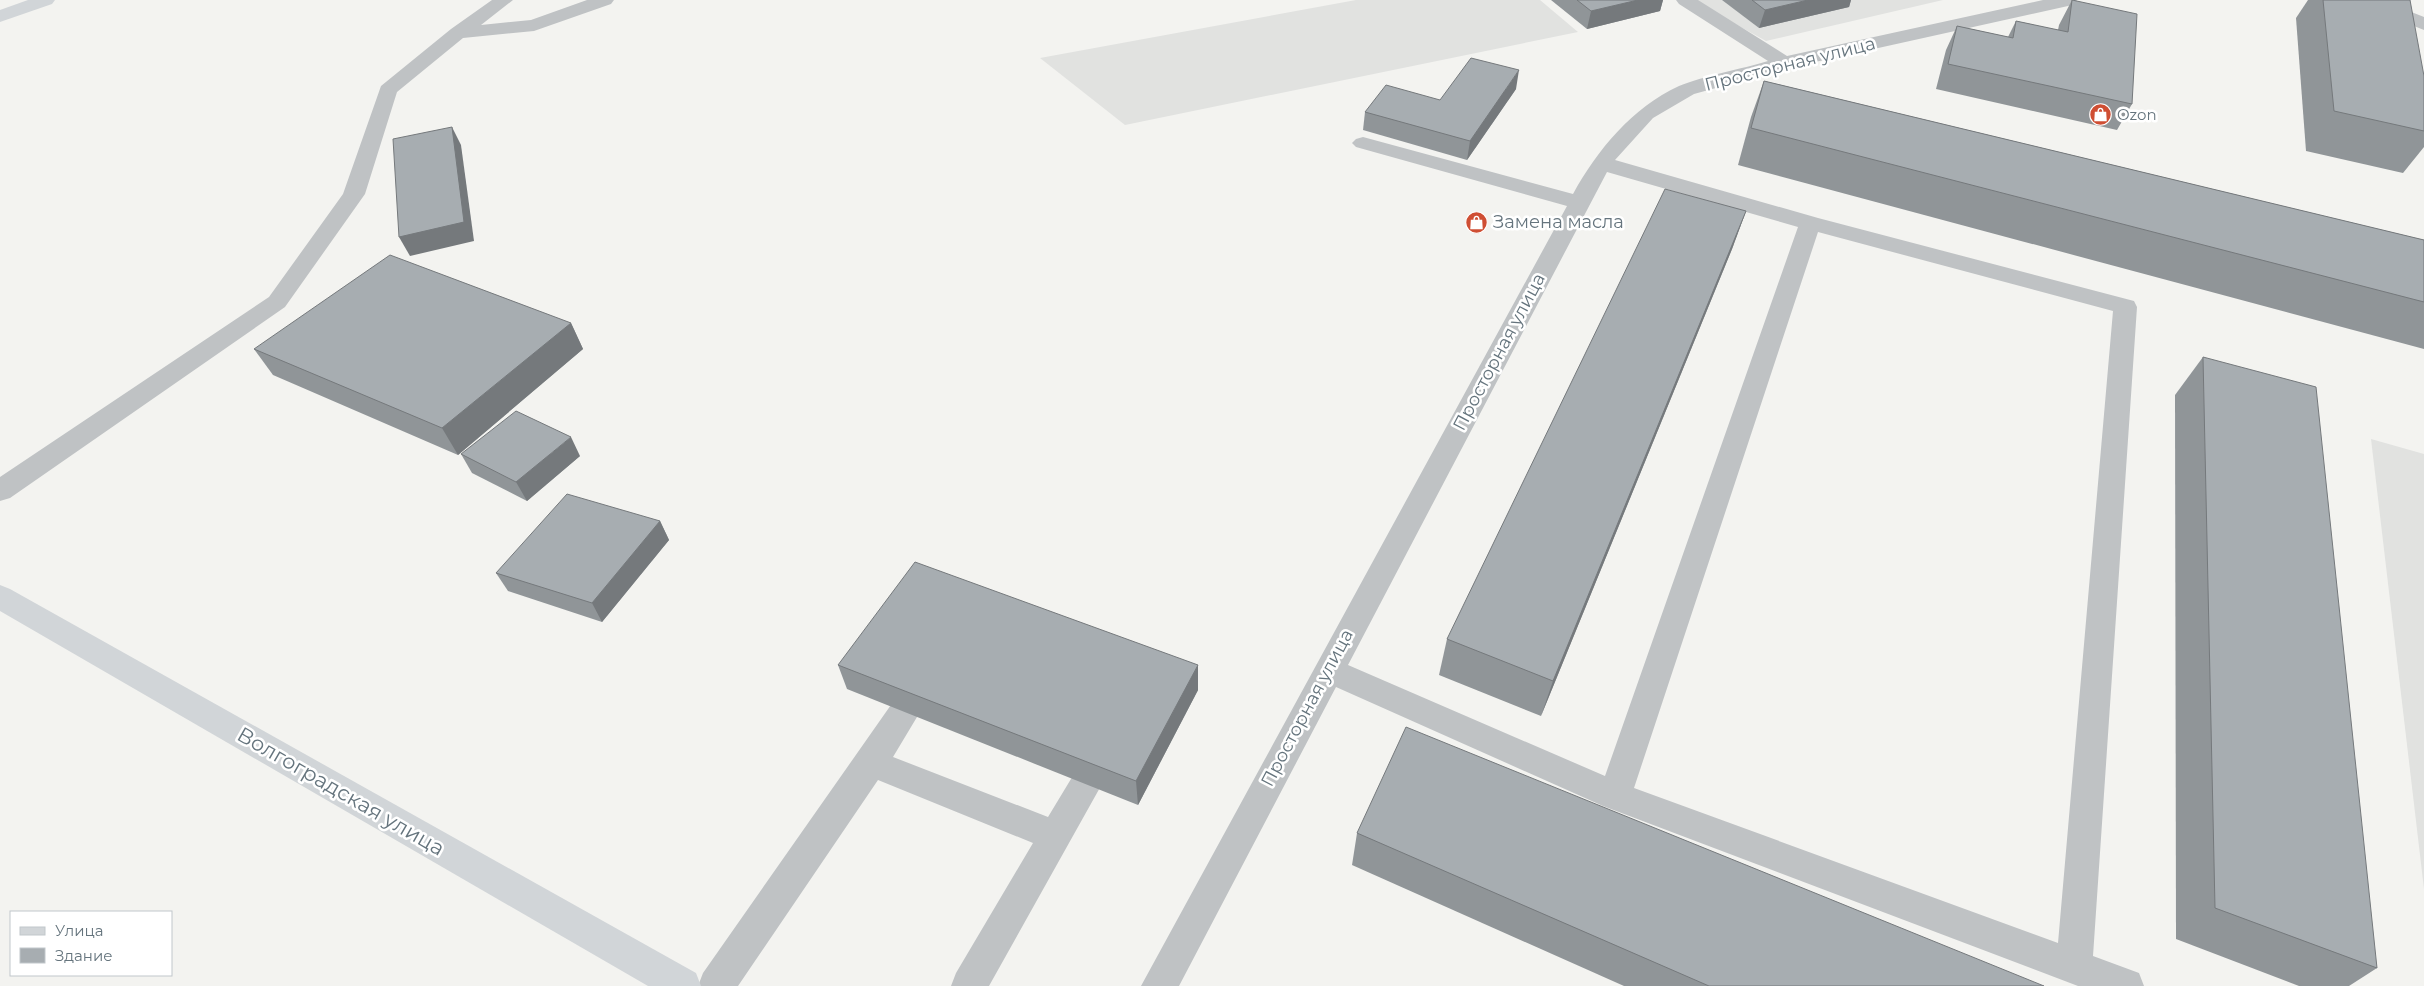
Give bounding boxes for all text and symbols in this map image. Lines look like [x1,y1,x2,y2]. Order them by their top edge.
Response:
street label: Просторная улица [1702,32,1878,96]
shop icon: Ozon [2089,102,2113,126]
place label: Ozon [2117,105,2157,124]
shop icon: Замена масла [1465,210,1489,234]
place label: Замена масла [1493,211,1624,233]
street label: Просторная улица [1448,270,1550,434]
street label: Просторная улица [1256,626,1358,790]
street label: Волгоградская улица [233,721,449,861]
legend [10,911,172,976]
text: Улица [55,921,103,940]
text: Здание [55,946,113,965]

